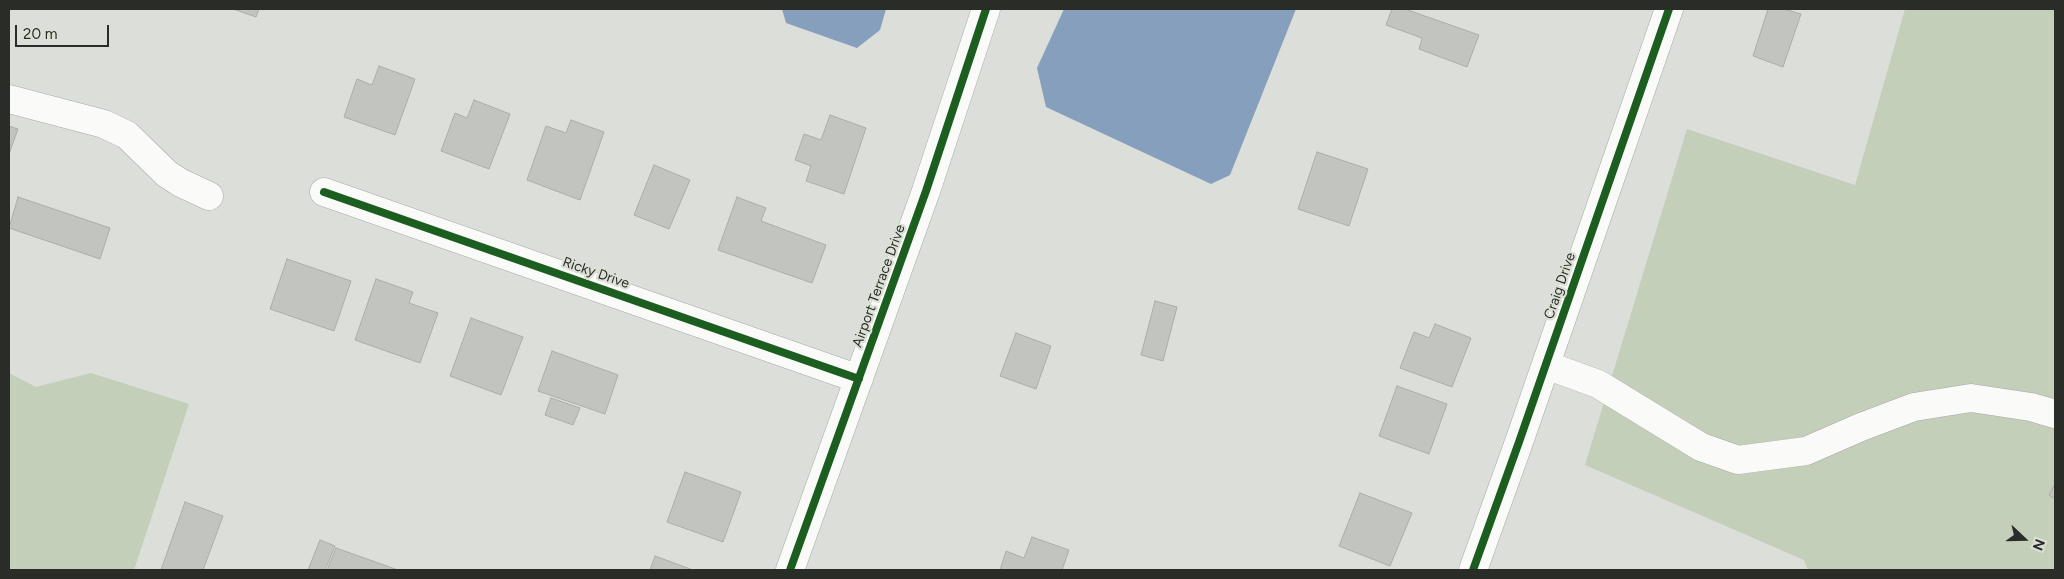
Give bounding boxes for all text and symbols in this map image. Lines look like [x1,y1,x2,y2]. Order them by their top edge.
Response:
scale bar [18,15,111,47]
text: 20 m [23,25,57,43]
street label: Airport Terrace Drive [849,222,909,350]
street label: Craig Drive [1541,251,1579,321]
street label: Ricky Drive [560,254,632,292]
north arrow [1999,514,2049,564]
text: N [2029,536,2048,553]

